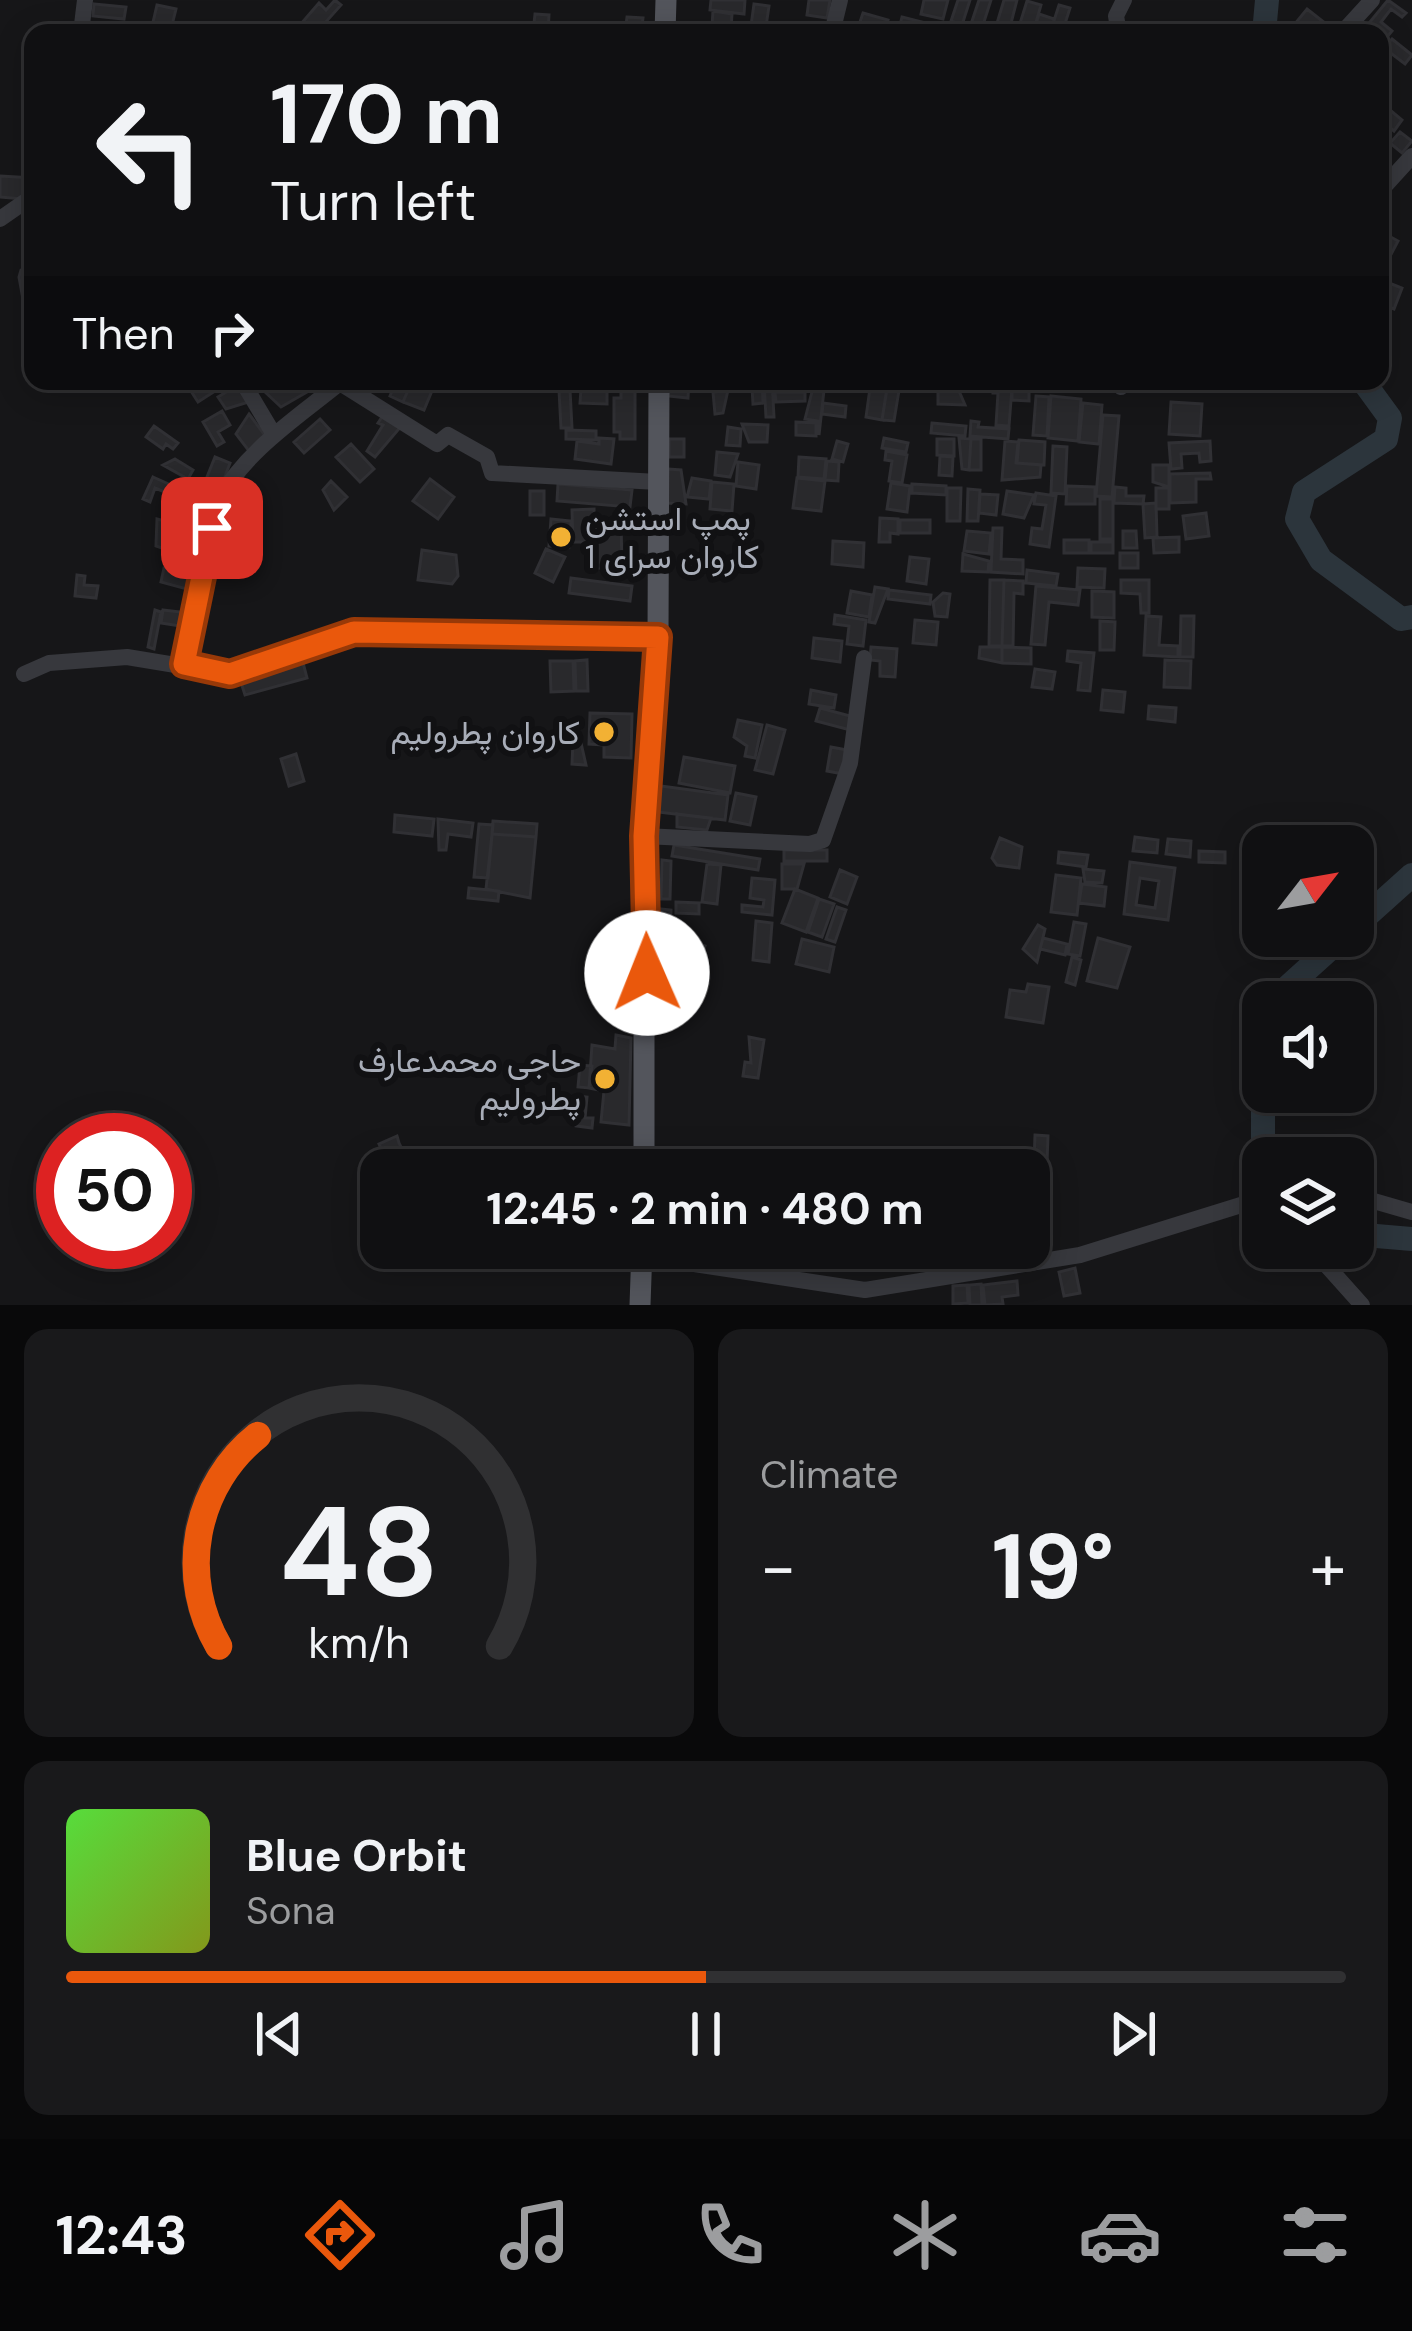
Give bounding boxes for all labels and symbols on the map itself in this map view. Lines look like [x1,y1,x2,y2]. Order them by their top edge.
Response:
pin [161,477,263,579]
place label: پمپ استشن کاروان سرای 1 [585,497,759,578]
marker: پمپ استشن کاروان سرای 1 [548,524,574,550]
place label: کاروان پطرولیم [391,711,580,755]
marker: کاروان پطرولیم [591,719,617,745]
north arrow [1242,825,1374,957]
position arrow [584,910,710,1036]
place label: حاجی محمدعارف پطرولیم [358,1039,581,1121]
marker: حاجی محمدعارف پطرولیم [592,1066,618,1092]
speed limit sign: 50 [36,1113,192,1269]

